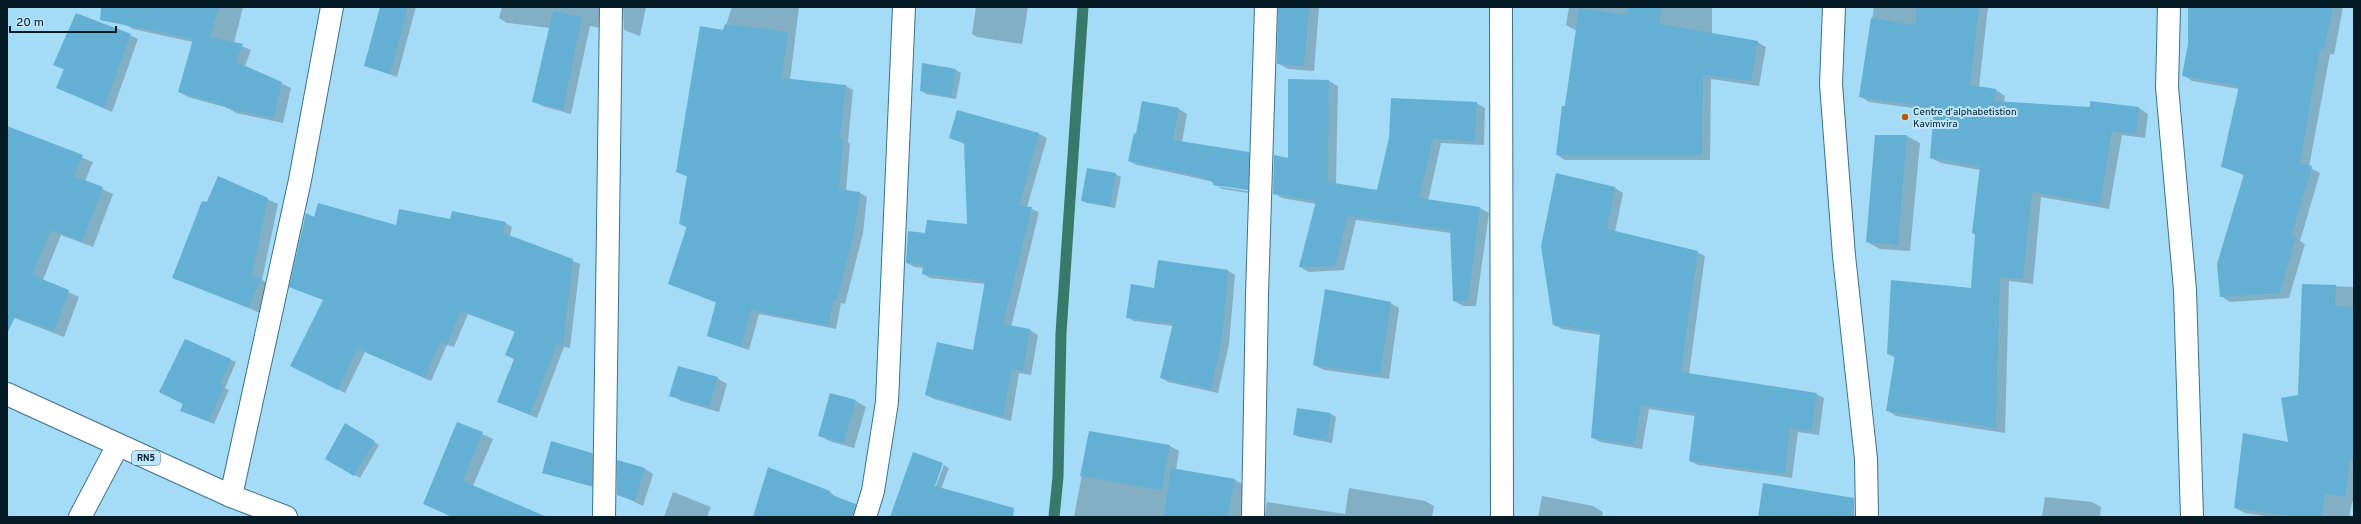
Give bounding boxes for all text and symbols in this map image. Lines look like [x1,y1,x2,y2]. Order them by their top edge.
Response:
scale bar [10,8,116,34]
text: 20 m [16,15,44,31]
place label: Centre d'alphabetistion Kavimvira [1913,106,2017,131]
marker: Centre d'alphabetistion Kavimvira [1900,112,1910,122]
road number: RN5 [132,451,160,465]

